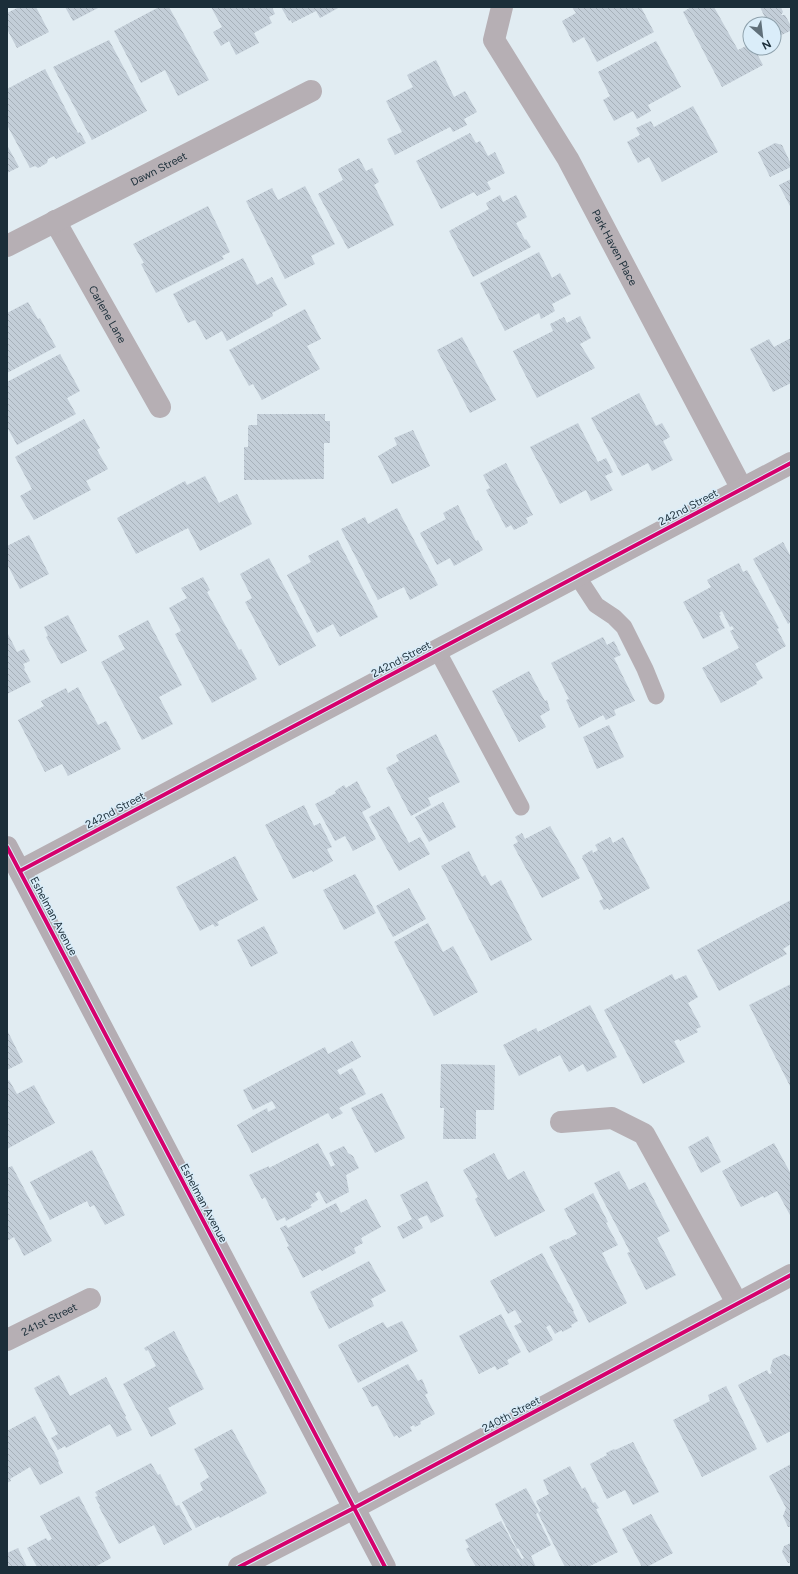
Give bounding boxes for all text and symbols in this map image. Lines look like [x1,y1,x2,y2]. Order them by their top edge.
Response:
north arrow [742,16,782,56]
text: N [760,37,773,52]
street label: Dawn Street [128,149,189,189]
street label: Park Haven Place [589,207,640,288]
street label: Carlene Lane [86,283,129,346]
street label: 242nd Street [656,486,720,528]
street label: 242nd Street [369,638,433,680]
street label: 242nd Street [83,789,147,831]
street label: Eshelman Avenue [27,875,80,958]
street label: Eshelman Avenue [177,1162,230,1245]
street label: 241st Street [19,1300,79,1339]
street label: 240th Street [480,1394,542,1435]

